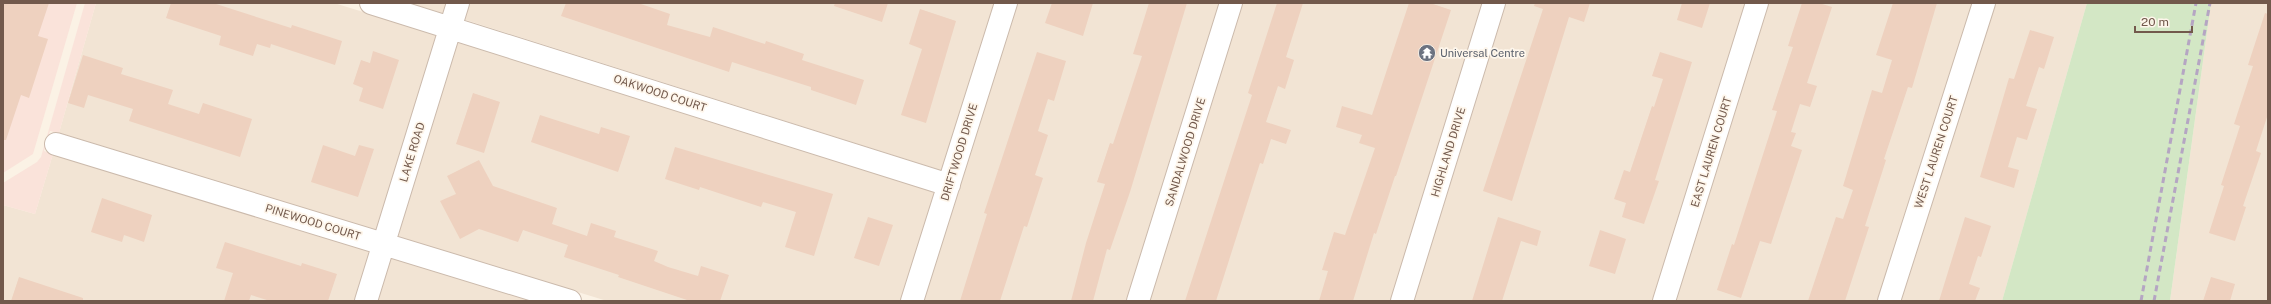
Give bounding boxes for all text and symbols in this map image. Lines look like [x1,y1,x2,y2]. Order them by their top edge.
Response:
scale bar [2135,8,2192,34]
text: 20 m [2141,15,2169,29]
temple icon: Universal Centre [1417,43,1437,63]
place label: Universal Centre [1440,47,1525,59]
street label: OAKWOOD COURT [612,72,708,114]
street label: WEST LAUREN COURT [1912,94,1960,210]
street label: EAST LAUREN COURT [1688,95,1734,209]
street label: SANDALWOOD DRIVE [1163,96,1207,208]
street label: DRIFTWOOD DRIVE [938,102,980,202]
street label: HIGHLAND DRIVE [1429,105,1467,198]
street label: LAKE ROAD [397,120,427,183]
street label: PINEWOOD COURT [264,202,363,242]

